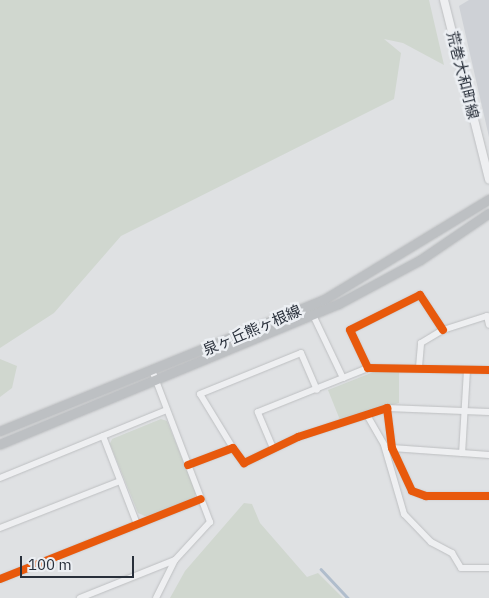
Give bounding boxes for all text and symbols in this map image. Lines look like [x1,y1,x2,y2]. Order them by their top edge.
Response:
street label: 荒巻大和町線 [443,29,483,121]
street label: 泉ヶ丘熊ヶ根線 [200,301,304,359]
scale bar [22,546,136,578]
text: 100 m [28,555,72,574]

